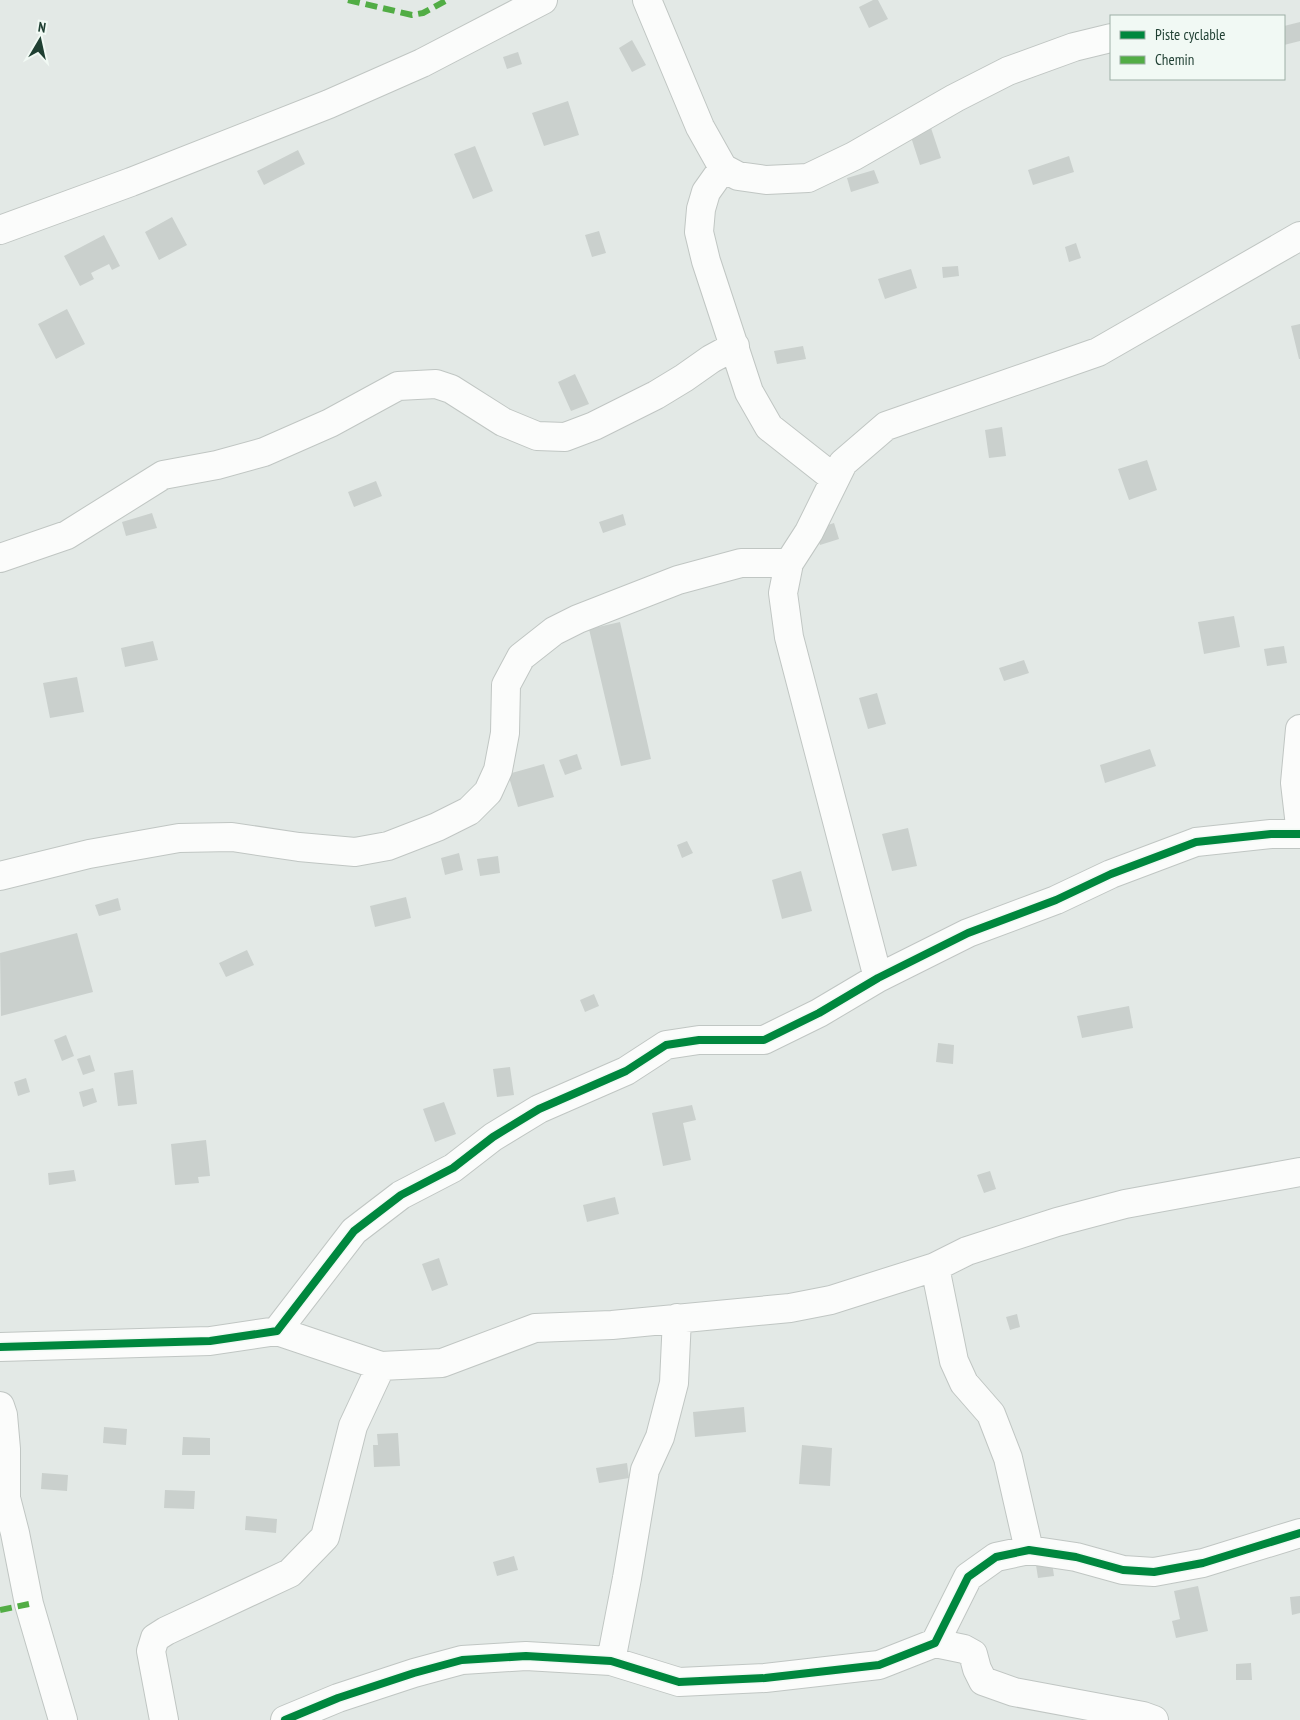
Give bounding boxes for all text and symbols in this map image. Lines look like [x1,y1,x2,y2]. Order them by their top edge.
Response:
north arrow [15,15,65,65]
legend [1110,15,1285,80]
text: N [37,18,47,37]
text: Piste cyclable [1155,25,1225,44]
text: Chemin [1155,50,1194,69]

